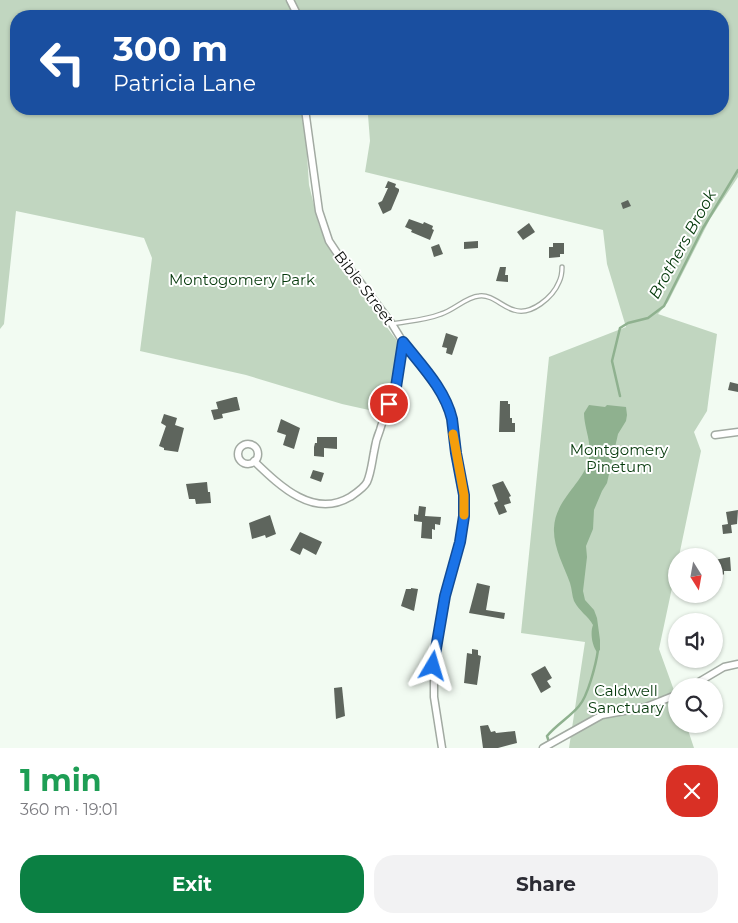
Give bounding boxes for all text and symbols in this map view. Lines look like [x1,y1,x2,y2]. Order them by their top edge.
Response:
text: 300 m [113,27,228,70]
icon: left [30,30,95,95]
text: Patricia Lane [113,70,256,97]
water label: Brothers Brook [645,185,721,302]
street label: Bible Street [330,247,398,329]
park label: Montogomery Park [169,270,315,289]
pin [368,383,410,425]
icon: arrive [375,390,403,418]
park label: Montgomery Pinetum [570,440,669,476]
north arrow [668,548,722,602]
map controls [668,548,723,733]
button: sound [668,613,723,668]
position arrow [406,639,458,691]
button: search [668,678,723,733]
park label: Caldwell Sanctuary [588,681,665,717]
text: 1 min [20,762,101,799]
button: close [666,765,718,817]
text: 360 m · 19:01 [20,800,118,819]
button: Exit [20,855,364,913]
button: Share [374,855,718,913]

